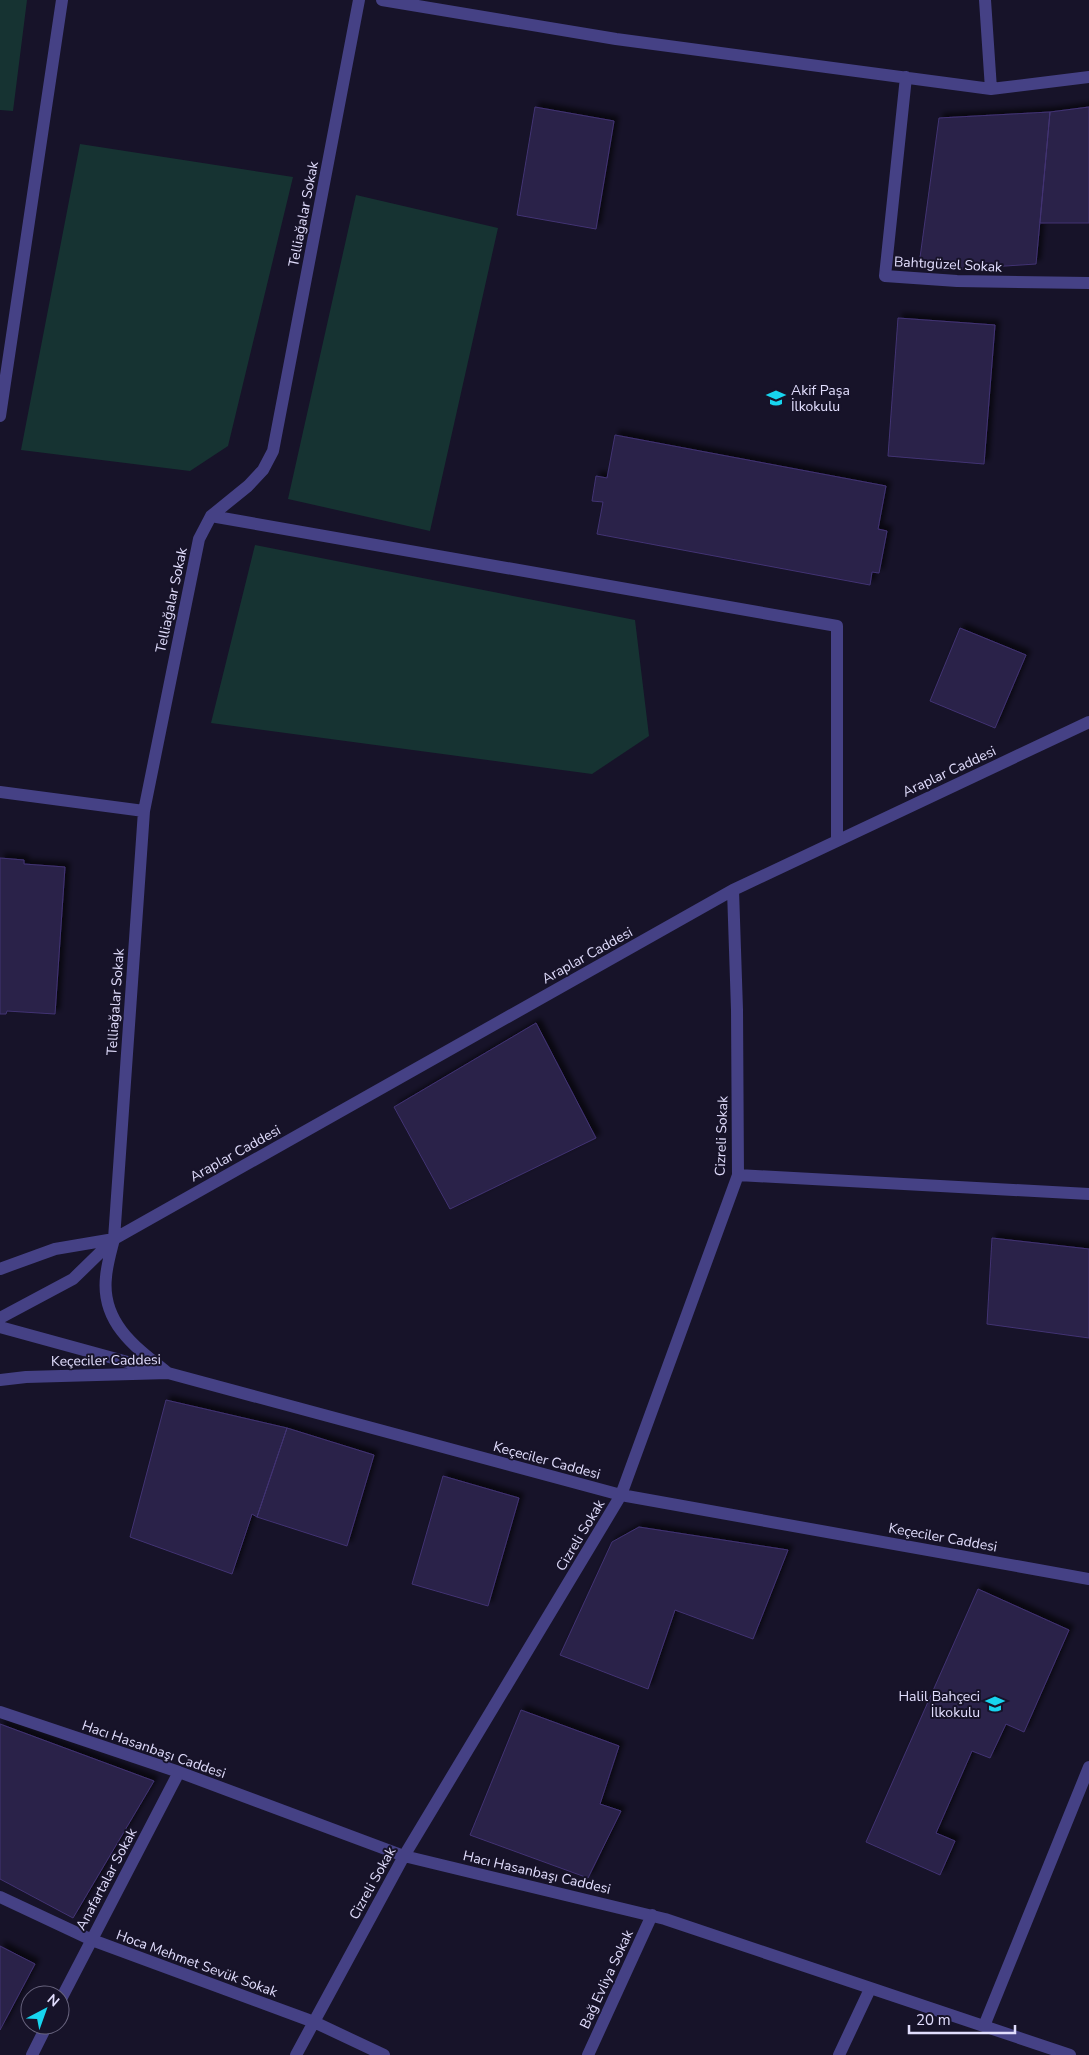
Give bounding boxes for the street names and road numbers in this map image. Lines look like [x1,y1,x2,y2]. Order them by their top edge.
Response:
street label: Telliağalar Sokak [284,159,323,269]
street label: Bahtıgüzel Sokak [893,252,1004,277]
street label: Telliağalar Sokak [151,545,192,655]
street label: Araplar Caddesi [899,741,999,801]
street label: Araplar Caddesi [538,923,636,988]
street label: Telliağalar Sokak [102,947,129,1056]
street label: Cizreli Sokak [711,1095,732,1176]
street label: Araplar Caddesi [186,1121,284,1186]
street label: Keçeciler Caddesi [51,1350,161,1371]
street label: Keçeciler Caddesi [491,1437,602,1484]
street label: Cizreli Sokak [552,1495,610,1575]
street label: Keçeciler Caddesi [887,1519,999,1556]
street label: Hacı Hasanbaşı Caddesi [79,1716,228,1783]
street label: Anafartalar Sokak [71,1824,142,1934]
street label: Cizreli Sokak [345,1843,401,1923]
street label: Hacı Hasanbaşı Caddesi [461,1846,613,1899]
street label: Hoca Mehmet Sevük Sokak [113,1925,281,2002]
street label: Bağ Evliya Sokak [575,1926,638,2032]

